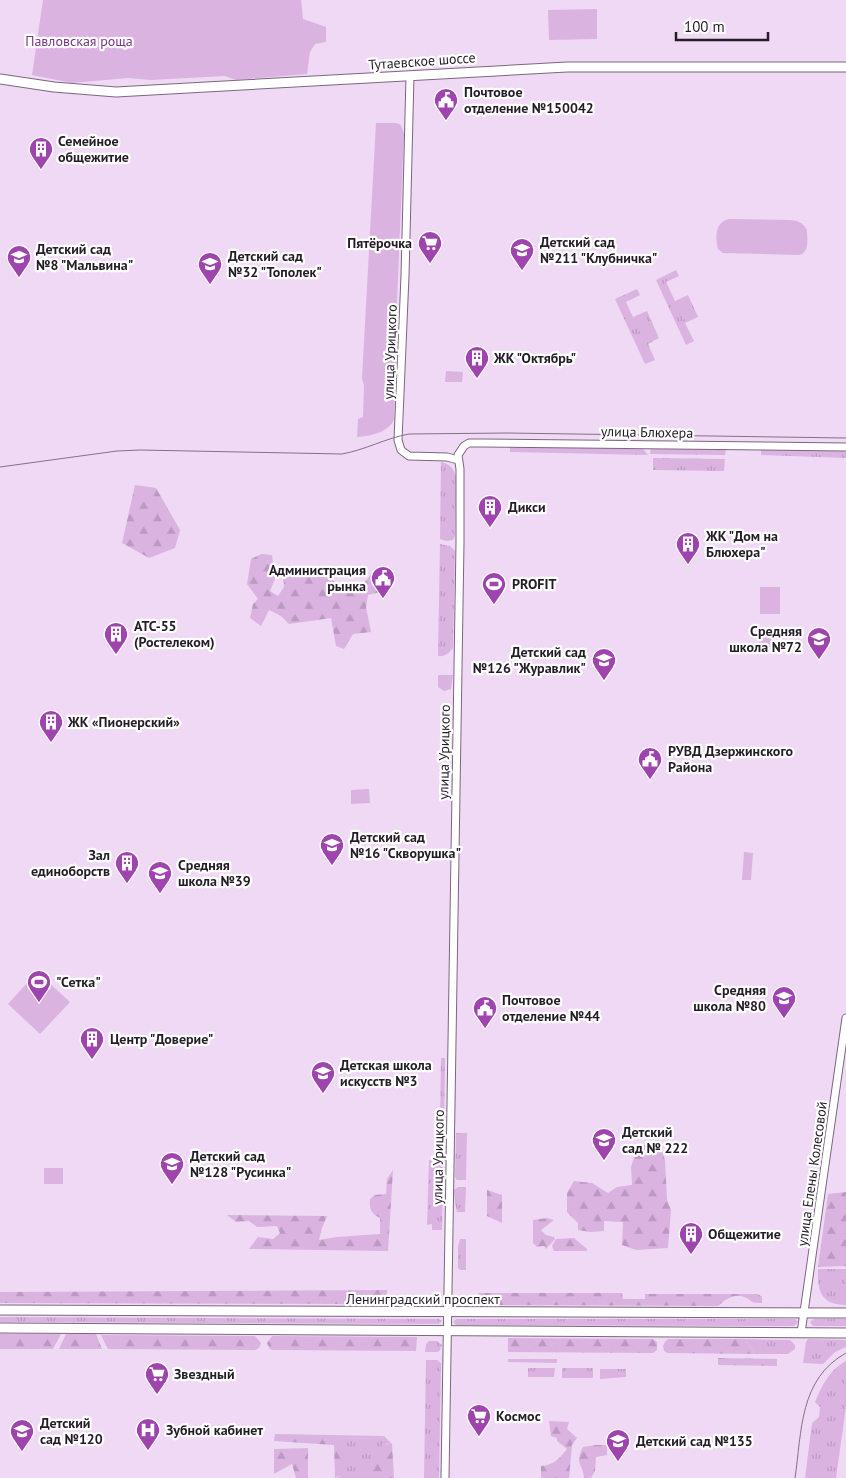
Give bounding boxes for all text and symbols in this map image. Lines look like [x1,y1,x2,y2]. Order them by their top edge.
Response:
scale bar [676,10,768,42]
text: 100 m [684,17,725,36]
park label: Павловская роща [25,32,133,50]
street label: Тутаевское шоссе [368,48,476,74]
place label: Почтовое отделение №150042 [464,83,594,117]
public building icon: Почтовое отделение №150042 [433,87,459,121]
place label: Семейное общежитие [58,132,129,166]
building icon: Семейное общежитие [28,136,54,170]
supermarket icon: Пятёрочка [417,230,443,264]
place label: Детский сад №211 "Клубничка" [540,233,657,267]
place label: Пятёрочка [347,234,412,252]
school or university icon: Детский сад №211 "Клубничка" [509,237,535,271]
place label: Детский сад №8 "Мальвина" [36,240,133,274]
school or university icon: Детский сад №8 "Мальвина" [6,244,32,278]
place label: Детский сад №32 "Тополек" [228,247,322,281]
school or university icon: Детский сад №32 "Тополек" [197,251,223,285]
street label: улица Урицкого [379,304,401,400]
building icon: ЖК "Октябрь" [464,345,490,379]
place label: ЖК "Октябрь" [493,349,576,367]
street label: улица Блюхера [601,422,693,442]
building icon: Дикси [477,494,503,528]
place label: Дикси [508,498,546,516]
place label: ЖК "Дом на Блюхера" [705,527,778,561]
building icon: ЖК "Дом на Блюхера" [675,531,701,565]
place label: Администрация рынка [269,561,366,595]
public building icon: Администрация рынка [370,565,396,599]
sports icon: PROFIT [481,571,507,605]
place label: PROFIT [512,575,556,593]
place label: АТС-55 (Ростелеком) [134,617,215,651]
building icon: АТС-55 (Ростелеком) [103,621,129,655]
place label: Средняя школа №72 [729,622,802,656]
school or university icon: Средняя школа №72 [806,626,832,660]
place label: Детский сад №126 "Журавлик" [473,643,586,677]
school or university icon: Детский сад №126 "Журавлик" [591,647,617,681]
street label: улица Урицкого [434,704,454,800]
building icon: ЖК «Пионерский» [38,709,64,743]
place label: ЖК «Пионерский» [67,713,180,731]
place label: РУВД Дзержинского Района [668,742,794,776]
public building icon: РУВД Дзержинского Района [637,746,663,780]
place label: Детский сад №16 "Скворушка" [350,828,461,862]
school or university icon: Детский сад №16 "Скворушка" [319,832,345,866]
place label: Зал единоборств [31,846,110,880]
building icon: Зал единоборств [114,850,140,884]
place label: Средняя школа №39 [178,856,251,890]
school or university icon: Средняя школа №39 [147,860,173,894]
sports icon: "Сетка" [26,969,52,1003]
place label: "Сетка" [56,973,101,991]
place label: Средняя школа №80 [693,981,766,1015]
school or university icon: Средняя школа №80 [771,985,797,1019]
place label: Почтовое отделение №44 [502,991,600,1025]
public building icon: Почтовое отделение №44 [472,995,498,1029]
building icon: Центр "Доверие" [79,1026,105,1060]
place label: Центр "Доверие" [110,1030,213,1048]
place label: Детская школа искусств №3 [340,1056,432,1090]
school or university icon: Детская школа искусств №3 [310,1060,336,1094]
street label: улица Елены Колесовой [793,1100,831,1248]
street label: улица Урицкого [428,1109,448,1205]
place label: Детский сад № 222 [622,1123,688,1157]
school or university icon: Детский сад № 222 [591,1127,617,1161]
place label: Детский сад №128 "Русинка" [190,1147,291,1181]
school or university icon: Детский сад №128 "Русинка" [159,1151,185,1185]
building icon: Общежитие [678,1221,704,1255]
place label: Общежитие [708,1225,781,1243]
street label: Ленинградский проспект [345,1290,500,1308]
supermarket icon: Звездный [144,1361,170,1395]
place label: Звездный [174,1365,235,1383]
supermarket icon: Космос [466,1403,492,1437]
place label: Космос [496,1407,541,1425]
place label: Детский сад №120 [40,1414,103,1448]
hospital icon: Зубной кабинет [135,1417,161,1451]
school or university icon: Детский сад №120 [9,1418,35,1452]
place label: Зубной кабинет [166,1421,263,1439]
school or university icon: Детский сад №135 [605,1428,631,1462]
place label: Детский сад №135 [636,1432,753,1450]

